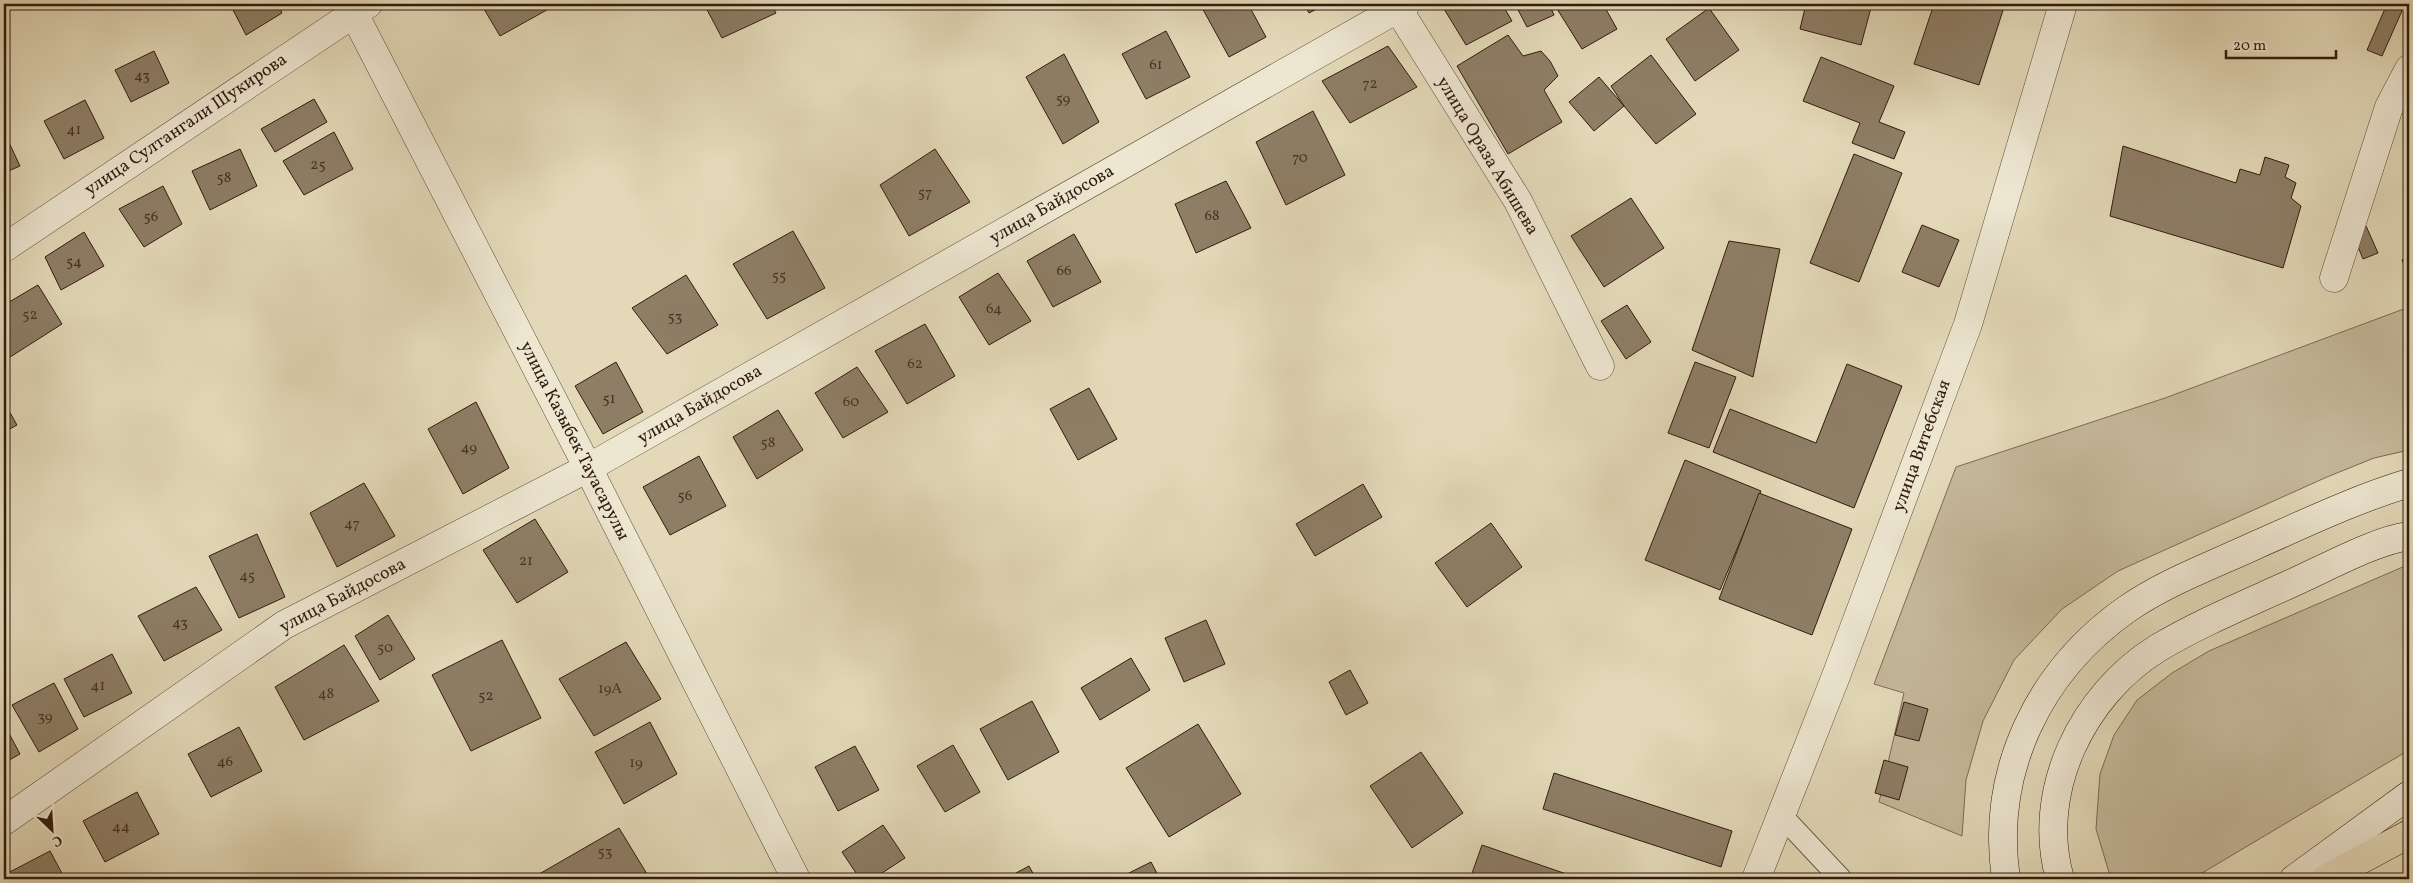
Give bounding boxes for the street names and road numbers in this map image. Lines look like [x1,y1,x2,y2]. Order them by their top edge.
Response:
street label: улица Султангали Шукирова [80,48,292,202]
street label: улица Ораза Абишева [1430,72,1544,240]
street label: улица Байдосова [985,159,1119,251]
street label: улица Казыбек Тауасарулы [513,337,635,545]
street label: улица Байдосова [633,359,767,451]
street label: улица Витебская [1887,376,1957,516]
street label: улица Байдосова [275,552,411,640]

